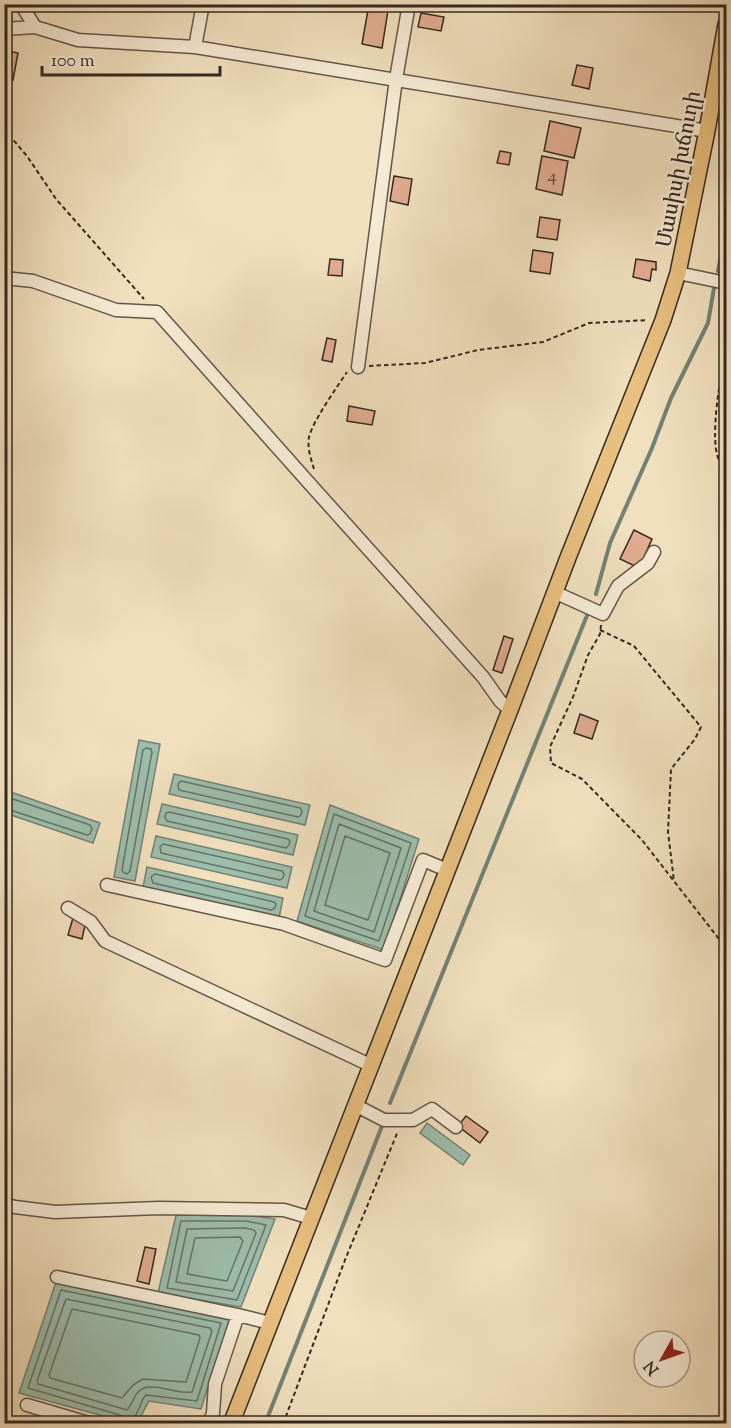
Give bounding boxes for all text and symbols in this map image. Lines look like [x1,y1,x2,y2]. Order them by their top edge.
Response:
scale bar [42,39,220,77]
text: 100 m [51,49,95,75]
street label: Մասիսի խճուղի [650,88,710,250]
house number: 4 [547,164,557,190]
north arrow [632,1329,692,1389]
text: N [639,1355,665,1379]

